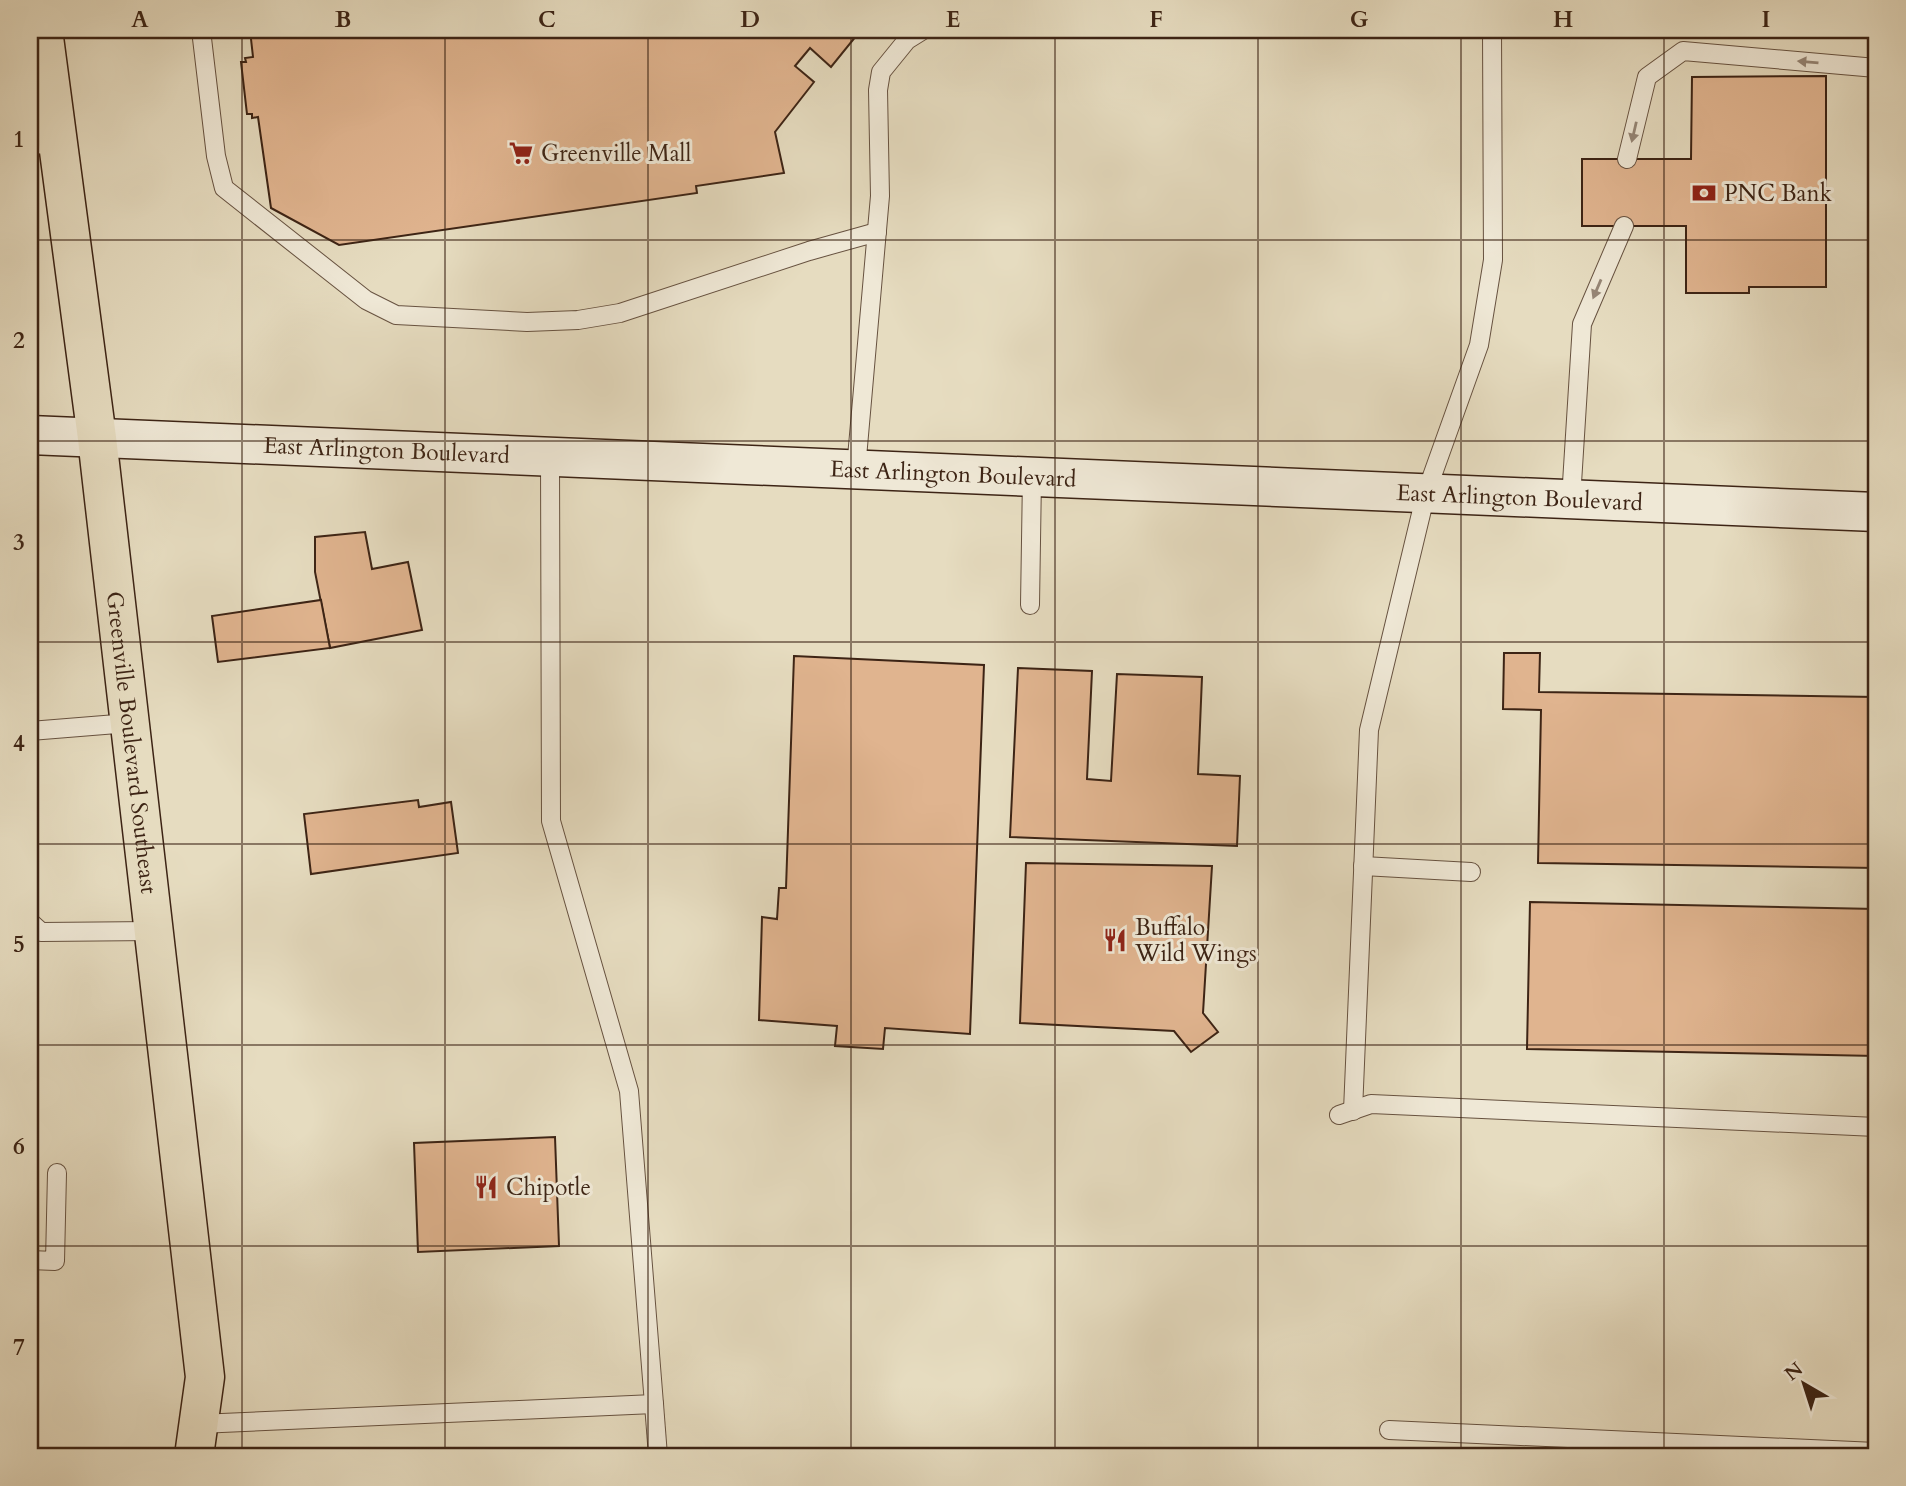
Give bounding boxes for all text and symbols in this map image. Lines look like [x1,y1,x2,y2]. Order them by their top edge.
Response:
text: A [131,4,149,35]
text: B [335,4,351,35]
text: C [538,4,556,35]
text: D [740,4,760,35]
text: E [946,4,960,35]
text: F [1149,4,1163,35]
text: G [1350,4,1369,35]
text: H [1553,4,1573,35]
text: I [1762,4,1770,35]
one-way arrow [1797,56,1819,67]
one-way arrow [1628,121,1639,143]
text: 1 [13,124,25,155]
place label: Greenville Mall [541,138,691,169]
supermarket icon: Greenville Mall [507,139,535,167]
place label: PNC Bank [1724,178,1833,209]
bank icon: PNC Bank [1690,179,1718,207]
one-way arrow [1591,279,1602,300]
text: 2 [13,325,25,356]
street label: East Arlington Boulevard [263,430,511,471]
street label: East Arlington Boulevard [829,453,1078,495]
street label: East Arlington Boulevard [1396,477,1644,518]
text: 3 [13,527,25,558]
street label: Greenville Boulevard Southeast [99,590,164,895]
text: 4 [13,728,25,759]
place label: Buffalo Wild Wings [1134,912,1257,969]
restaurant icon: Buffalo Wild Wings [1101,926,1129,954]
text: 5 [13,929,25,960]
text: 6 [13,1131,25,1162]
place label: Chipotle [506,1172,591,1203]
restaurant icon: Chipotle [472,1173,500,1201]
text: 7 [13,1332,25,1363]
north arrow [1770,1350,1840,1420]
text: N [1779,1356,1809,1387]

